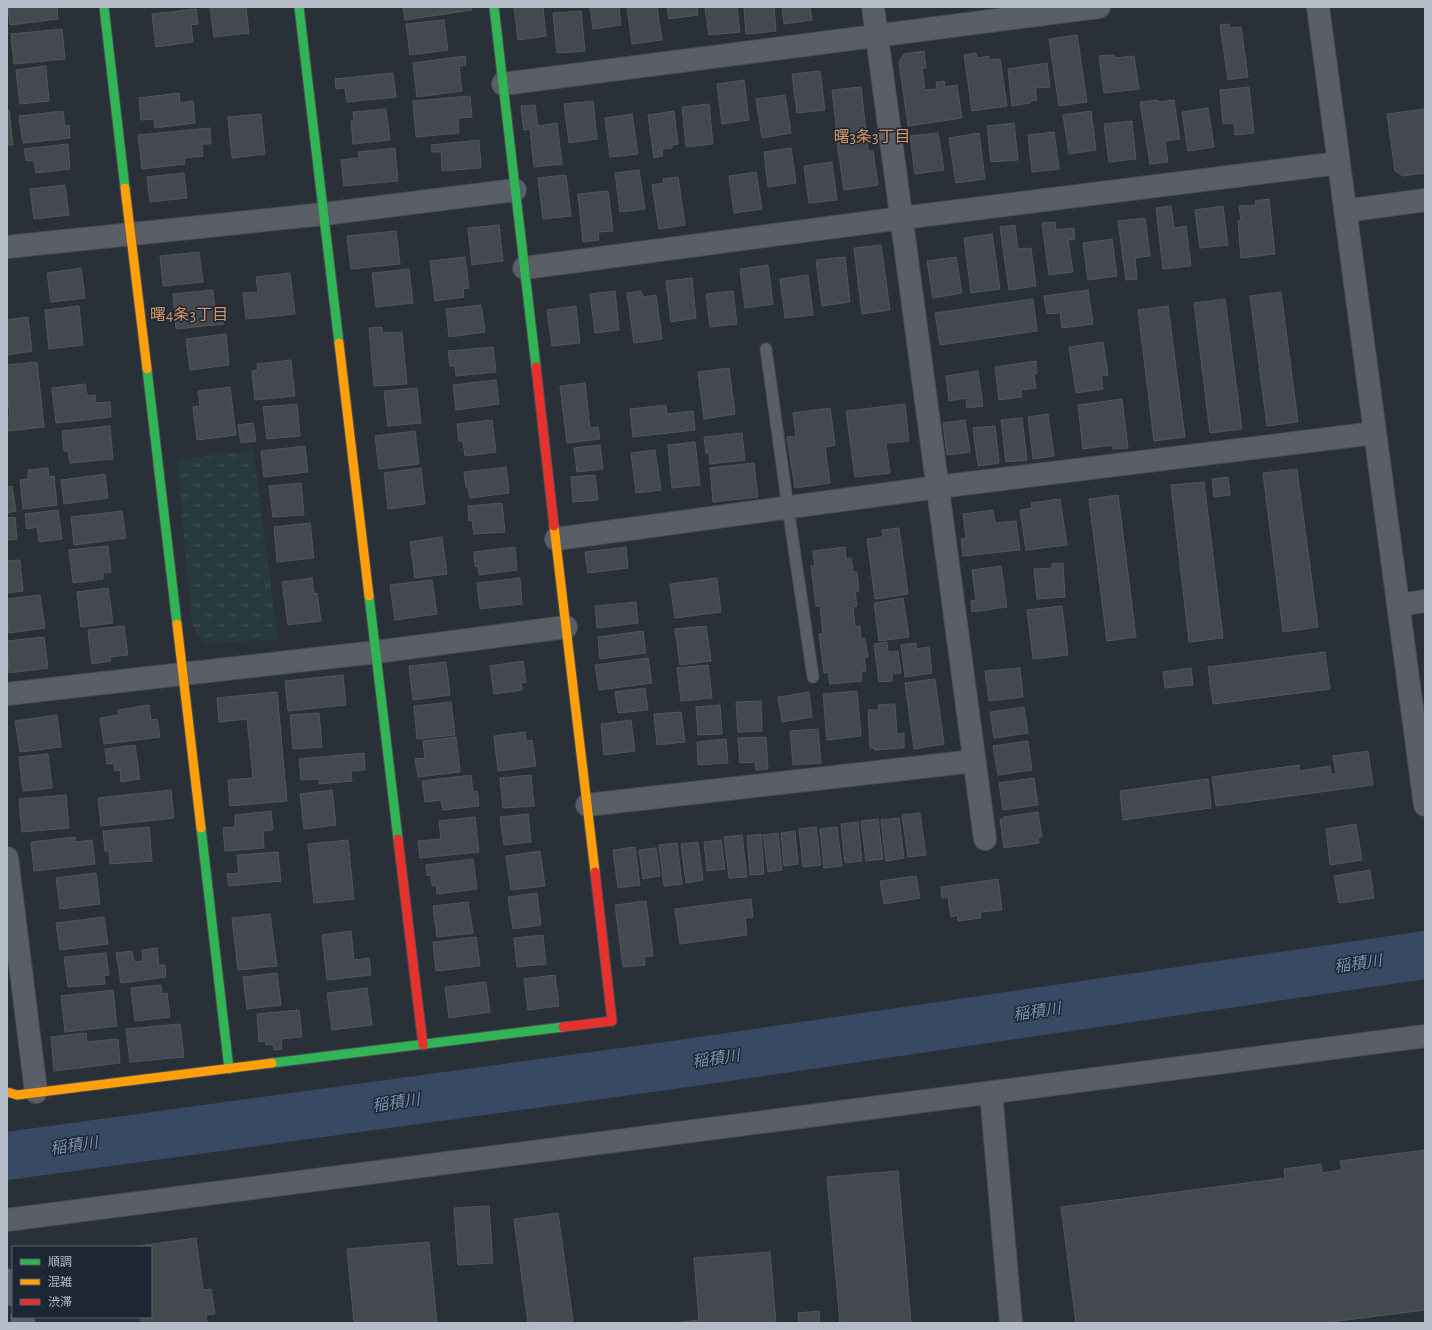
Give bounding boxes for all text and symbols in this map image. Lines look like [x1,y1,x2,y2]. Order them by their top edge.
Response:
district label: 曙3条3丁目 [833,128,911,145]
district label: 曙4条3丁目 [150,306,228,323]
water label: 稲積川 [1333,951,1385,975]
water label: 稲積川 [1012,999,1064,1023]
water label: 稲積川 [691,1046,743,1070]
water label: 稲積川 [371,1090,423,1114]
water label: 稲積川 [49,1133,101,1157]
legend [12,1246,152,1318]
text: 順調 [48,1256,72,1268]
text: 混雑 [48,1275,72,1288]
text: 渋滞 [48,1296,72,1308]

